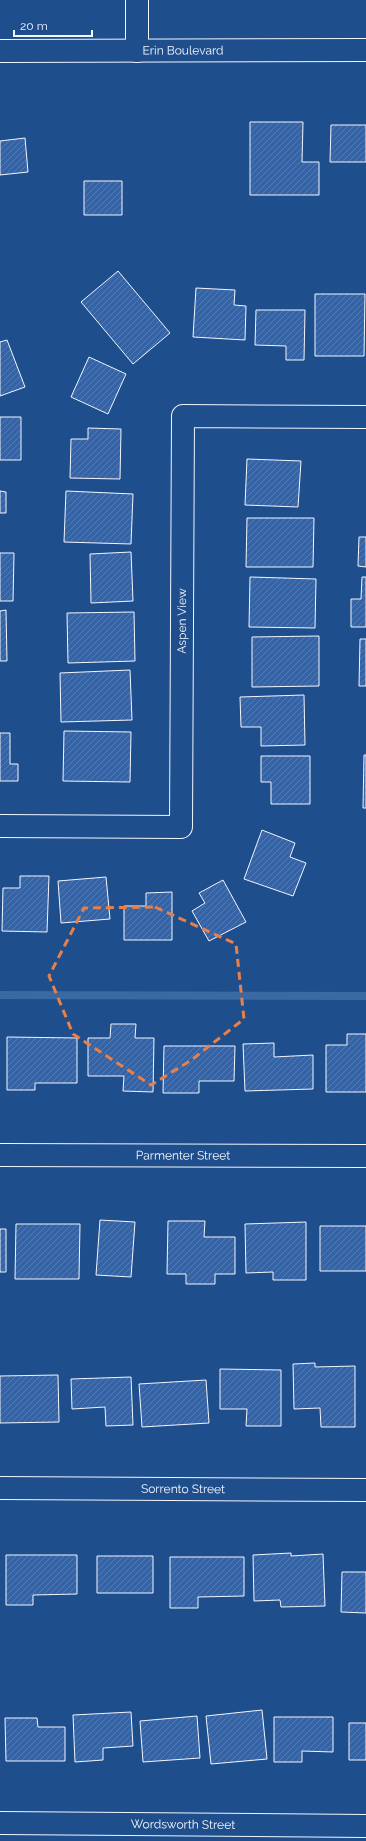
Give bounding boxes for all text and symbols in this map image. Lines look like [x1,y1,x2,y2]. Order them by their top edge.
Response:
scale bar [14,12,92,38]
text: 20 m [20,19,48,33]
street label: Erin Boulevard [143,43,223,58]
street label: Aspen View [175,588,189,654]
street label: Parmenter Street [136,1148,230,1163]
street label: Sorrento Street [141,1482,225,1496]
street label: Wordsworth Street [131,1817,235,1832]

